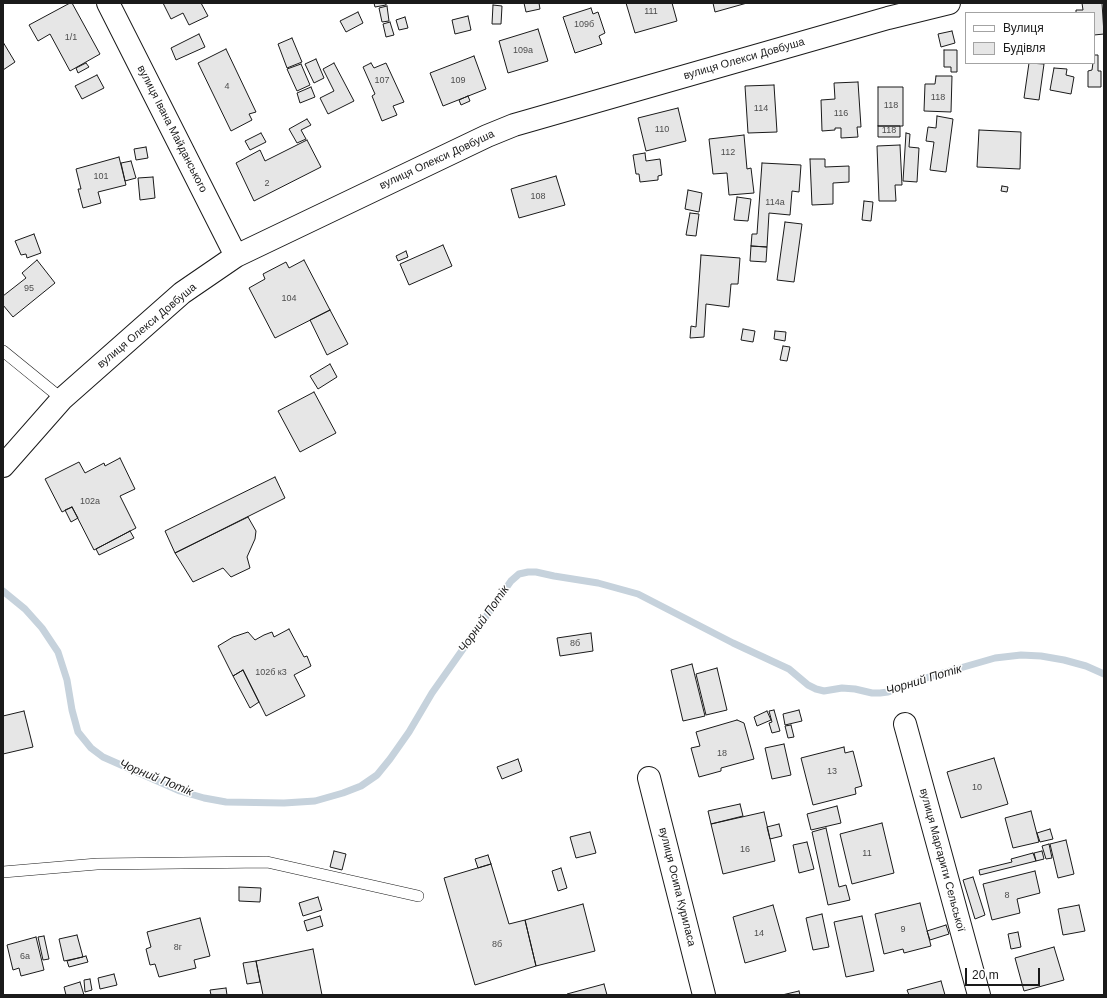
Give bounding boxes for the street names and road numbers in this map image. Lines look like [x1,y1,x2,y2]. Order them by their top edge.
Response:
street label: вулиця Олекси Довбуша [682,35,806,83]
street label: вулиця Івана Майданського [134,63,210,195]
street label: вулиця Олекси Довбуша [377,128,497,192]
street label: вулиця Олекси Довбуша [95,281,199,371]
street label: вулиця Маргарити Сельської [916,787,968,933]
street label: вулиця Осипа Куриласа [656,826,698,948]

